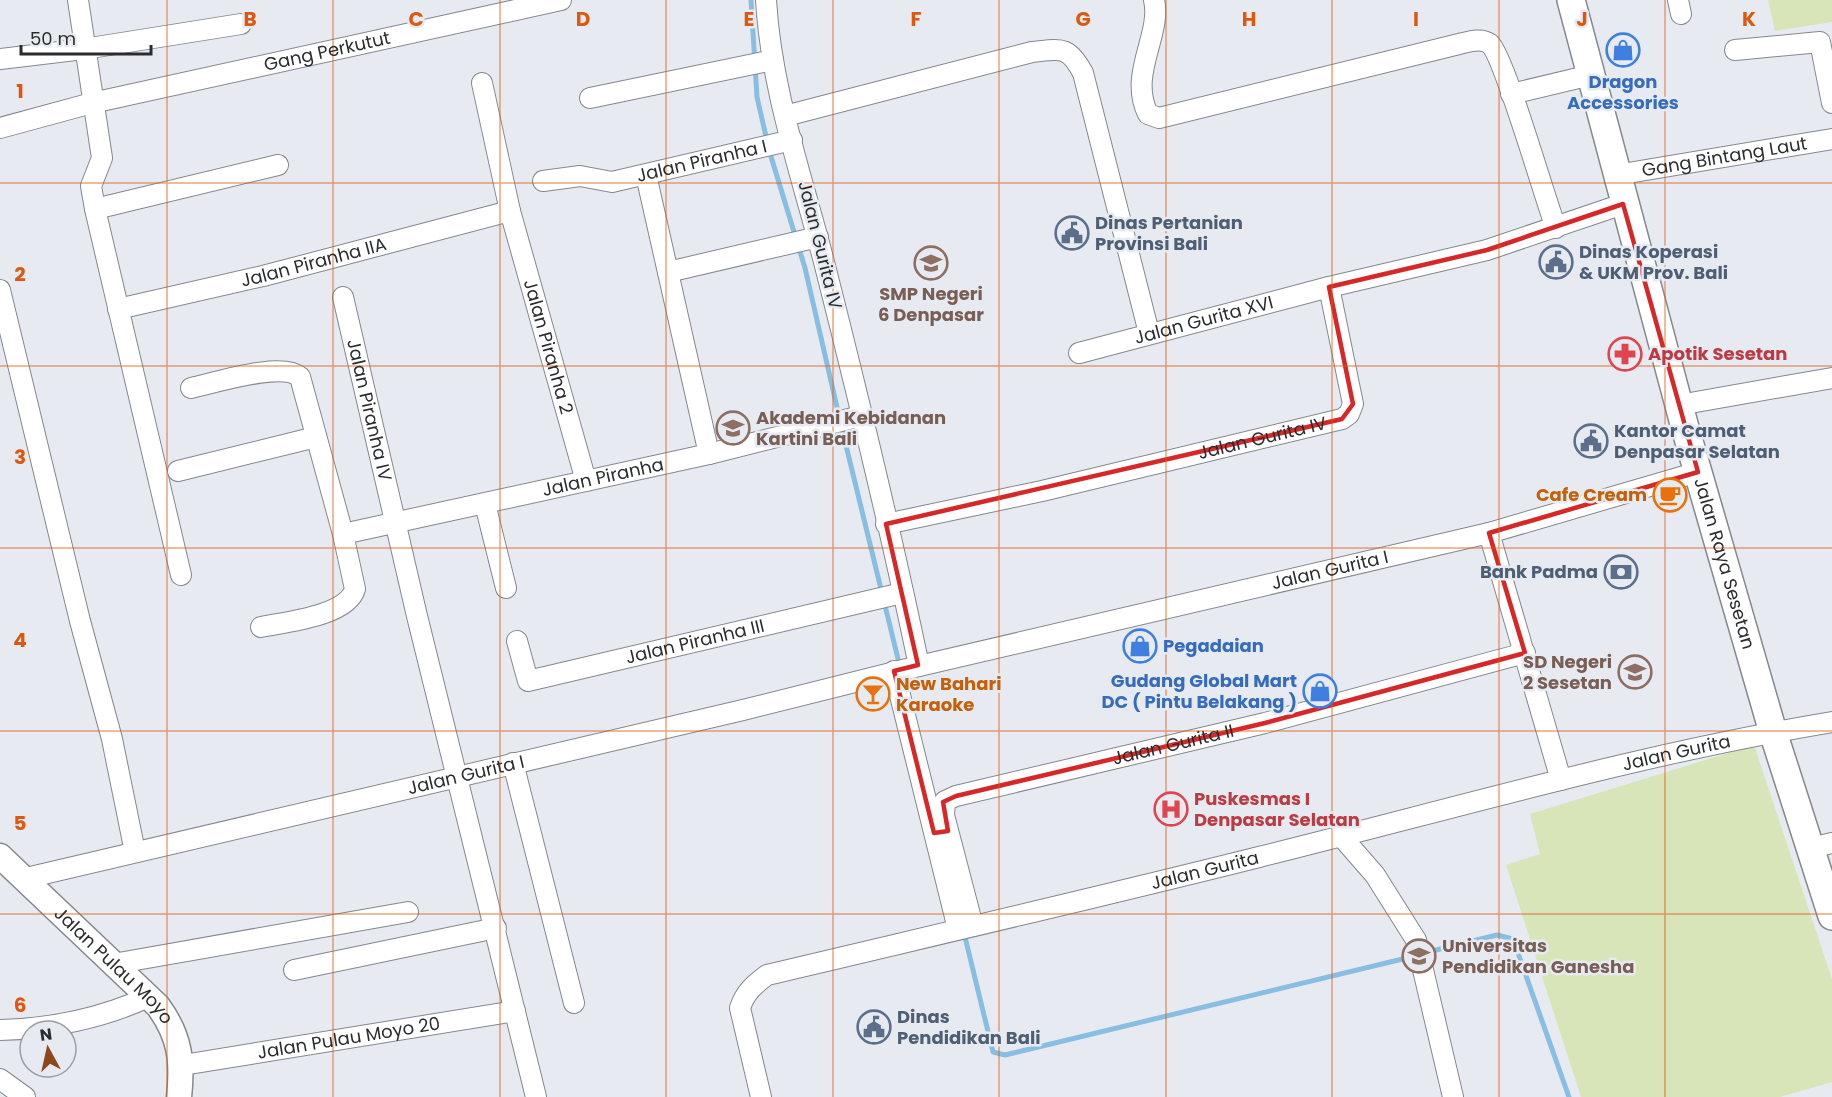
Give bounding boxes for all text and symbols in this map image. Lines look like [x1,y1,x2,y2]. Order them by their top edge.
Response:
text: B [243,5,257,33]
text: C [408,5,424,33]
text: D [576,5,590,33]
text: E [744,5,754,33]
text: F [911,5,922,33]
text: G [1075,5,1091,33]
text: H [1242,5,1256,33]
text: I [1413,5,1419,33]
text: J [1576,5,1588,33]
text: K [1742,5,1756,33]
scale bar [21,18,152,56]
street label: Gang Perkutut [262,25,392,77]
text: 50 m [30,26,76,51]
shop icon: Dragon Accessories [1605,32,1641,68]
place label: Dragon Accessories [1567,69,1679,115]
text: 1 [16,77,24,105]
street label: Gang Bintang Laut [1640,130,1809,182]
street label: Jalan Piranha I [634,133,769,188]
street label: Jalan Gurita IV [792,178,849,312]
place label: Dinas Pertanian Provinsi Bali [1095,210,1243,256]
public building icon: Dinas Pertanian Provinsi Bali [1054,215,1090,251]
street label: Jalan Piranha IIA [238,231,389,293]
place label: Dinas Koperasi & UKM Prov. Bali [1579,239,1728,285]
public building icon: Dinas Koperasi & UKM Prov. Bali [1538,244,1574,280]
school or university icon: SMP Negeri 6 Denpasar [913,245,949,281]
text: 2 [14,260,26,288]
street label: Jalan Piranha 2 [518,276,580,417]
place label: SMP Negeri 6 Denpasar [878,281,984,327]
street label: Jalan Gurita XVI [1131,289,1276,350]
street label: Jalan Piranha IV [341,336,398,483]
pharmacy icon: Apotik Sesetan [1607,336,1643,372]
place label: Apotik Sesetan [1648,341,1787,366]
place label: Akademi Kebidanan Kartini Bali [756,405,946,451]
school or university icon: Akademi Kebidanan Kartini Bali [715,410,751,446]
street label: Jalan Gurita IV [1195,410,1329,465]
place label: Kantor Camat Denpasar Selatan [1614,418,1780,464]
public building icon: Kantor Camat Denpasar Selatan [1573,423,1609,459]
text: 3 [14,443,26,471]
street label: Jalan Piranha [540,451,666,502]
street label: Jalan Raya Sesetan [1688,475,1761,652]
cafe icon: Cafe Cream [1652,477,1688,513]
place label: Cafe Cream [1536,482,1647,507]
street label: Jalan Gurita I [1269,544,1391,595]
bank icon: Bank Padma [1603,554,1639,590]
place label: Bank Padma [1480,559,1598,584]
street label: Jalan Piranha III [623,613,767,670]
text: 4 [13,626,27,654]
shop icon: Pegadaian [1122,628,1158,664]
place label: Pegadaian [1163,633,1264,658]
place label: SD Negeri 2 Sesetan [1523,649,1612,695]
school or university icon: SD Negeri 2 Sesetan [1617,654,1653,690]
place label: Gudang Global Mart DC ( Pintu Belakang ) [1101,668,1297,714]
place label: New Bahari Karaoke [896,671,1001,717]
shop icon: Gudang Global Mart DC ( Pintu Belakang ) [1302,673,1338,709]
bar icon: New Bahari Karaoke [855,676,891,712]
street label: Jalan Gurita II [1110,718,1236,771]
street label: Jalan Gurita [1620,728,1733,776]
street label: Jalan Gurita I [405,749,527,800]
place label: Puskesmas I Denpasar Selatan [1194,786,1360,832]
hospital icon: Puskesmas I Denpasar Selatan [1153,791,1189,827]
text: 5 [14,809,27,837]
street label: Jalan Gurita [1148,845,1261,895]
street label: Jalan Pulau Moyo [49,901,180,1028]
place label: Universitas Pendidikan Ganesha [1442,933,1634,979]
school or university icon: Universitas Pendidikan Ganesha [1401,938,1437,974]
text: 6 [14,991,26,1019]
place label: Dinas Pendidikan Bali [897,1004,1041,1050]
public building icon: Dinas Pendidikan Bali [856,1009,892,1045]
street label: Jalan Pulau Moyo 20 [256,1010,442,1065]
north arrow [18,1019,78,1079]
text: N [38,1022,54,1047]

